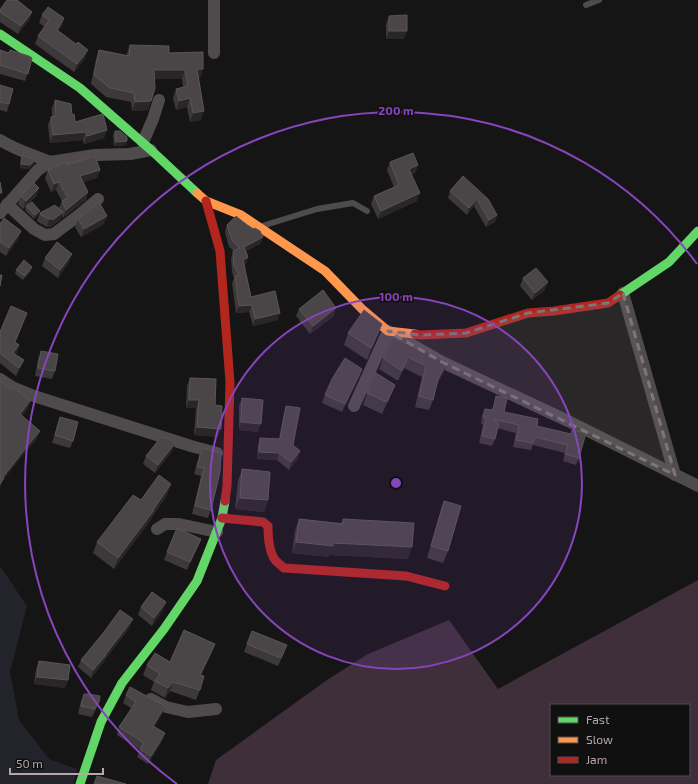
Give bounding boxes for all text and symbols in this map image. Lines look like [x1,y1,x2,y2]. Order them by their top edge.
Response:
text: 200 m [378,103,414,117]
text: 100 m [379,289,413,303]
centre of rings [389,476,403,490]
legend [550,704,690,776]
text: Fast [586,712,610,726]
text: Slow [586,732,613,746]
scale bar [10,750,103,776]
text: Jam [586,752,607,766]
text: 50 m [16,756,43,770]

